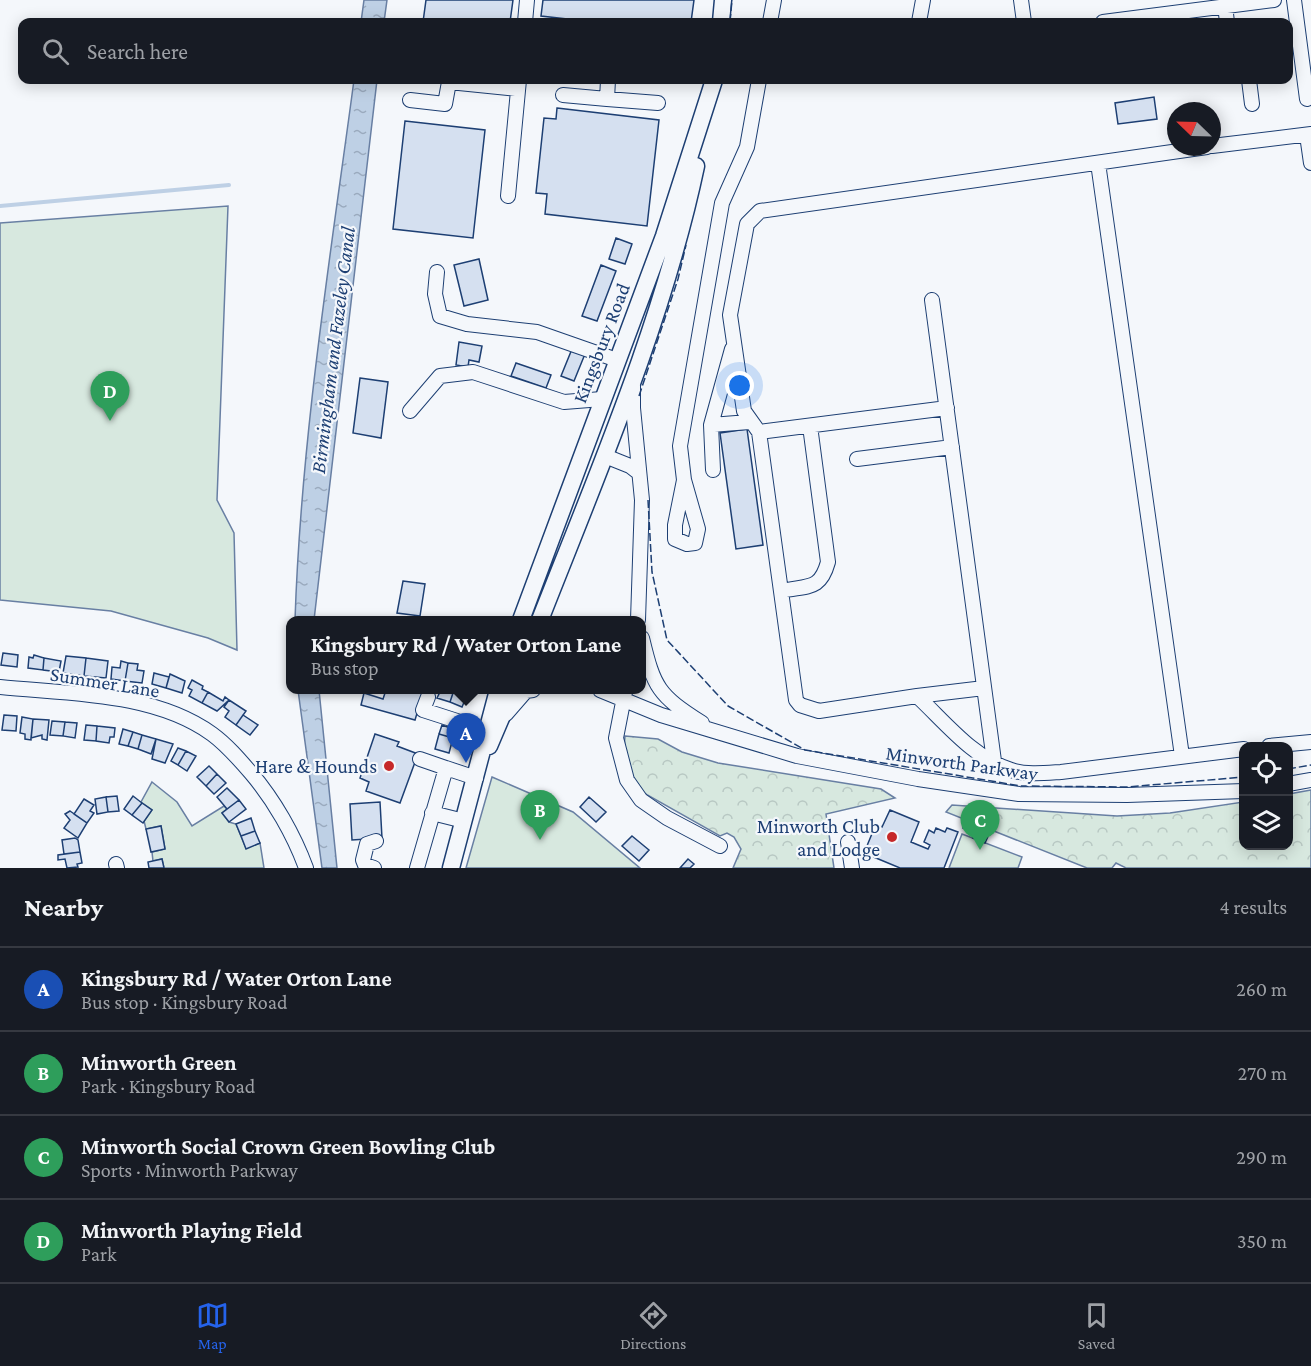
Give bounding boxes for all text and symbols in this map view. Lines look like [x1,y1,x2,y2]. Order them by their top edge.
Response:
search box [18,18,1293,84]
icon: search [39,35,72,68]
text: Search here [87,39,188,64]
north arrow [1167,102,1221,156]
water label: Birmingham and Fazeley Canal [306,224,360,475]
street label: Kingsbury Road [568,280,635,406]
your location [725,371,754,400]
pin: D [90,372,130,421]
popup [286,616,646,694]
text: Kingsbury Rd / Water Orton Lane [311,632,621,657]
text: Bus stop [311,657,379,679]
street label: Summer Lane [49,662,162,702]
pin: A [446,714,486,763]
street label: Minworth Parkway [884,741,1040,786]
map controls [1239,742,1293,850]
button: locate [1239,742,1293,796]
place label: Hare & Hounds [255,755,377,777]
marker: Hare & Hounds [382,759,396,773]
pin: B [520,790,560,840]
button: layers [1239,796,1293,850]
pin: C [960,800,1000,850]
place label: Minworth Club and Lodge [757,815,880,861]
marker: Minworth Club and Lodge [885,830,899,844]
text: Nearby [24,893,103,922]
text: 4 results [1220,896,1287,918]
text: Kingsbury Rd / Water Orton Lane [81,966,392,991]
text: A [38,978,49,1000]
text: 260 m [1236,978,1287,1000]
text: Bus stop · Kingsbury Road [81,991,288,1013]
text: Minworth Green [81,1050,237,1075]
text: B [38,1062,49,1084]
text: 270 m [1238,1062,1287,1084]
text: Park · Kingsbury Road [81,1075,255,1097]
text: Minworth Social Crown Green Bowling Club [81,1134,495,1159]
text: C [37,1146,50,1168]
text: 290 m [1236,1146,1287,1168]
text: Sports · Minworth Parkway [81,1159,298,1181]
text: Minworth Playing Field [81,1218,302,1243]
text: D [37,1230,50,1252]
text: 350 m [1237,1230,1287,1252]
text: Park [81,1243,117,1265]
tab: Map [196,1299,229,1352]
tab: Directions [620,1299,686,1352]
tab: Saved [1078,1299,1115,1352]

